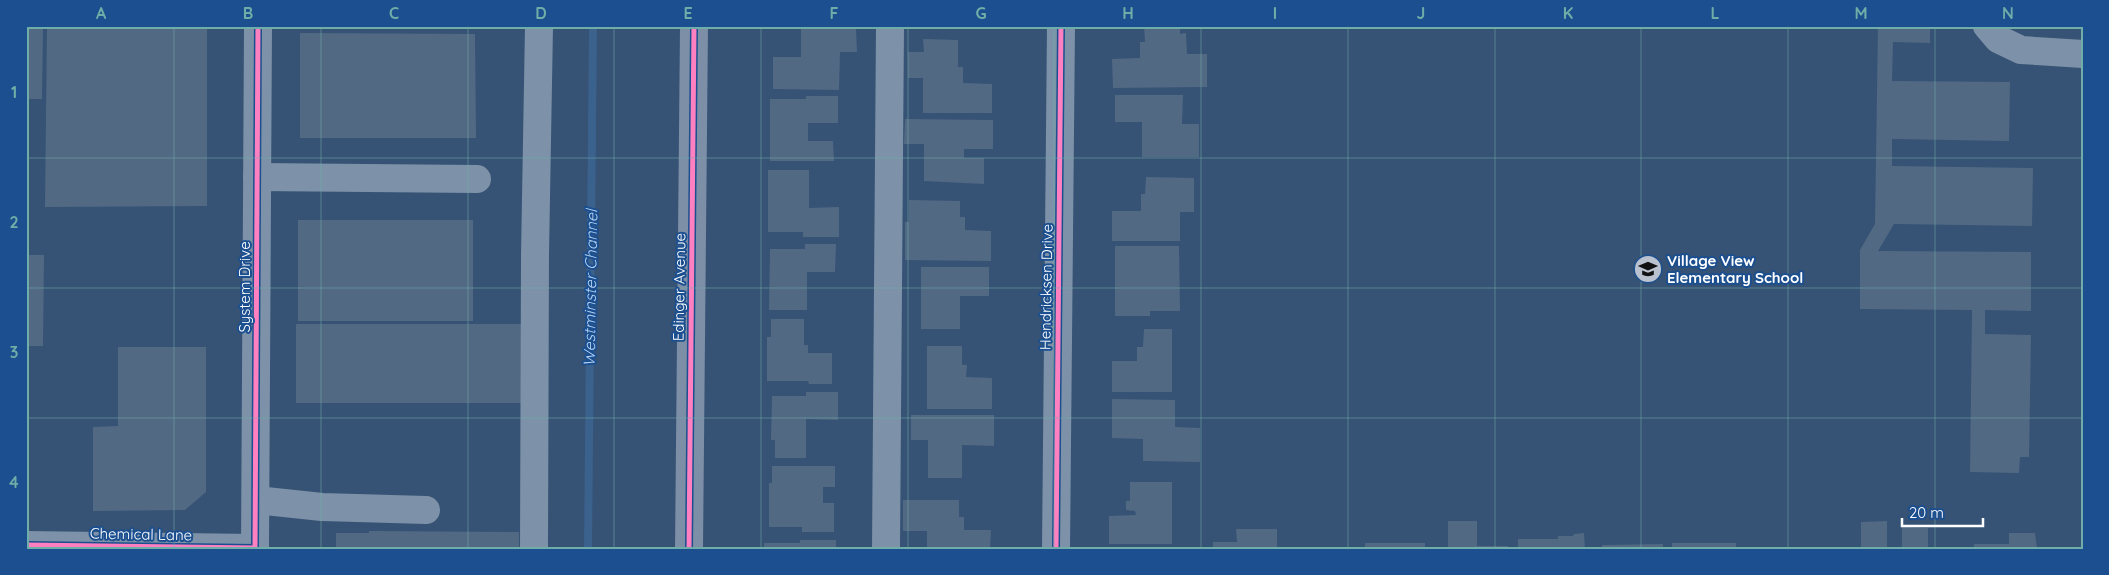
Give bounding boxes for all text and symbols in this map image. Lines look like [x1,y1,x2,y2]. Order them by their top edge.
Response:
text: A [96,3,107,23]
text: B [243,3,253,23]
text: C [389,3,399,23]
text: D [535,3,547,23]
text: E [683,3,693,23]
text: F [830,3,839,23]
text: G [975,3,987,23]
text: H [1122,3,1134,23]
text: I [1273,3,1277,23]
text: J [1417,3,1425,23]
text: K [1563,3,1573,23]
text: L [1711,3,1720,23]
text: M [1854,3,1868,23]
text: N [2002,3,2014,23]
text: 1 [11,82,17,102]
water label: Westminster Channel [579,207,601,367]
text: 2 [9,212,19,232]
street label: Hendricksen Drive [1035,224,1057,350]
street label: Edinger Avenue [669,233,689,341]
street label: System Drive [235,241,254,333]
place label: Village View Elementary School [1667,251,1803,287]
school or university icon: Village View Elementary School [1633,254,1663,284]
text: 3 [10,342,18,362]
text: 4 [9,472,19,492]
scale bar [1902,495,1983,527]
text: 20 m [1909,503,1944,522]
street label: Chemical Lane [90,524,192,544]

